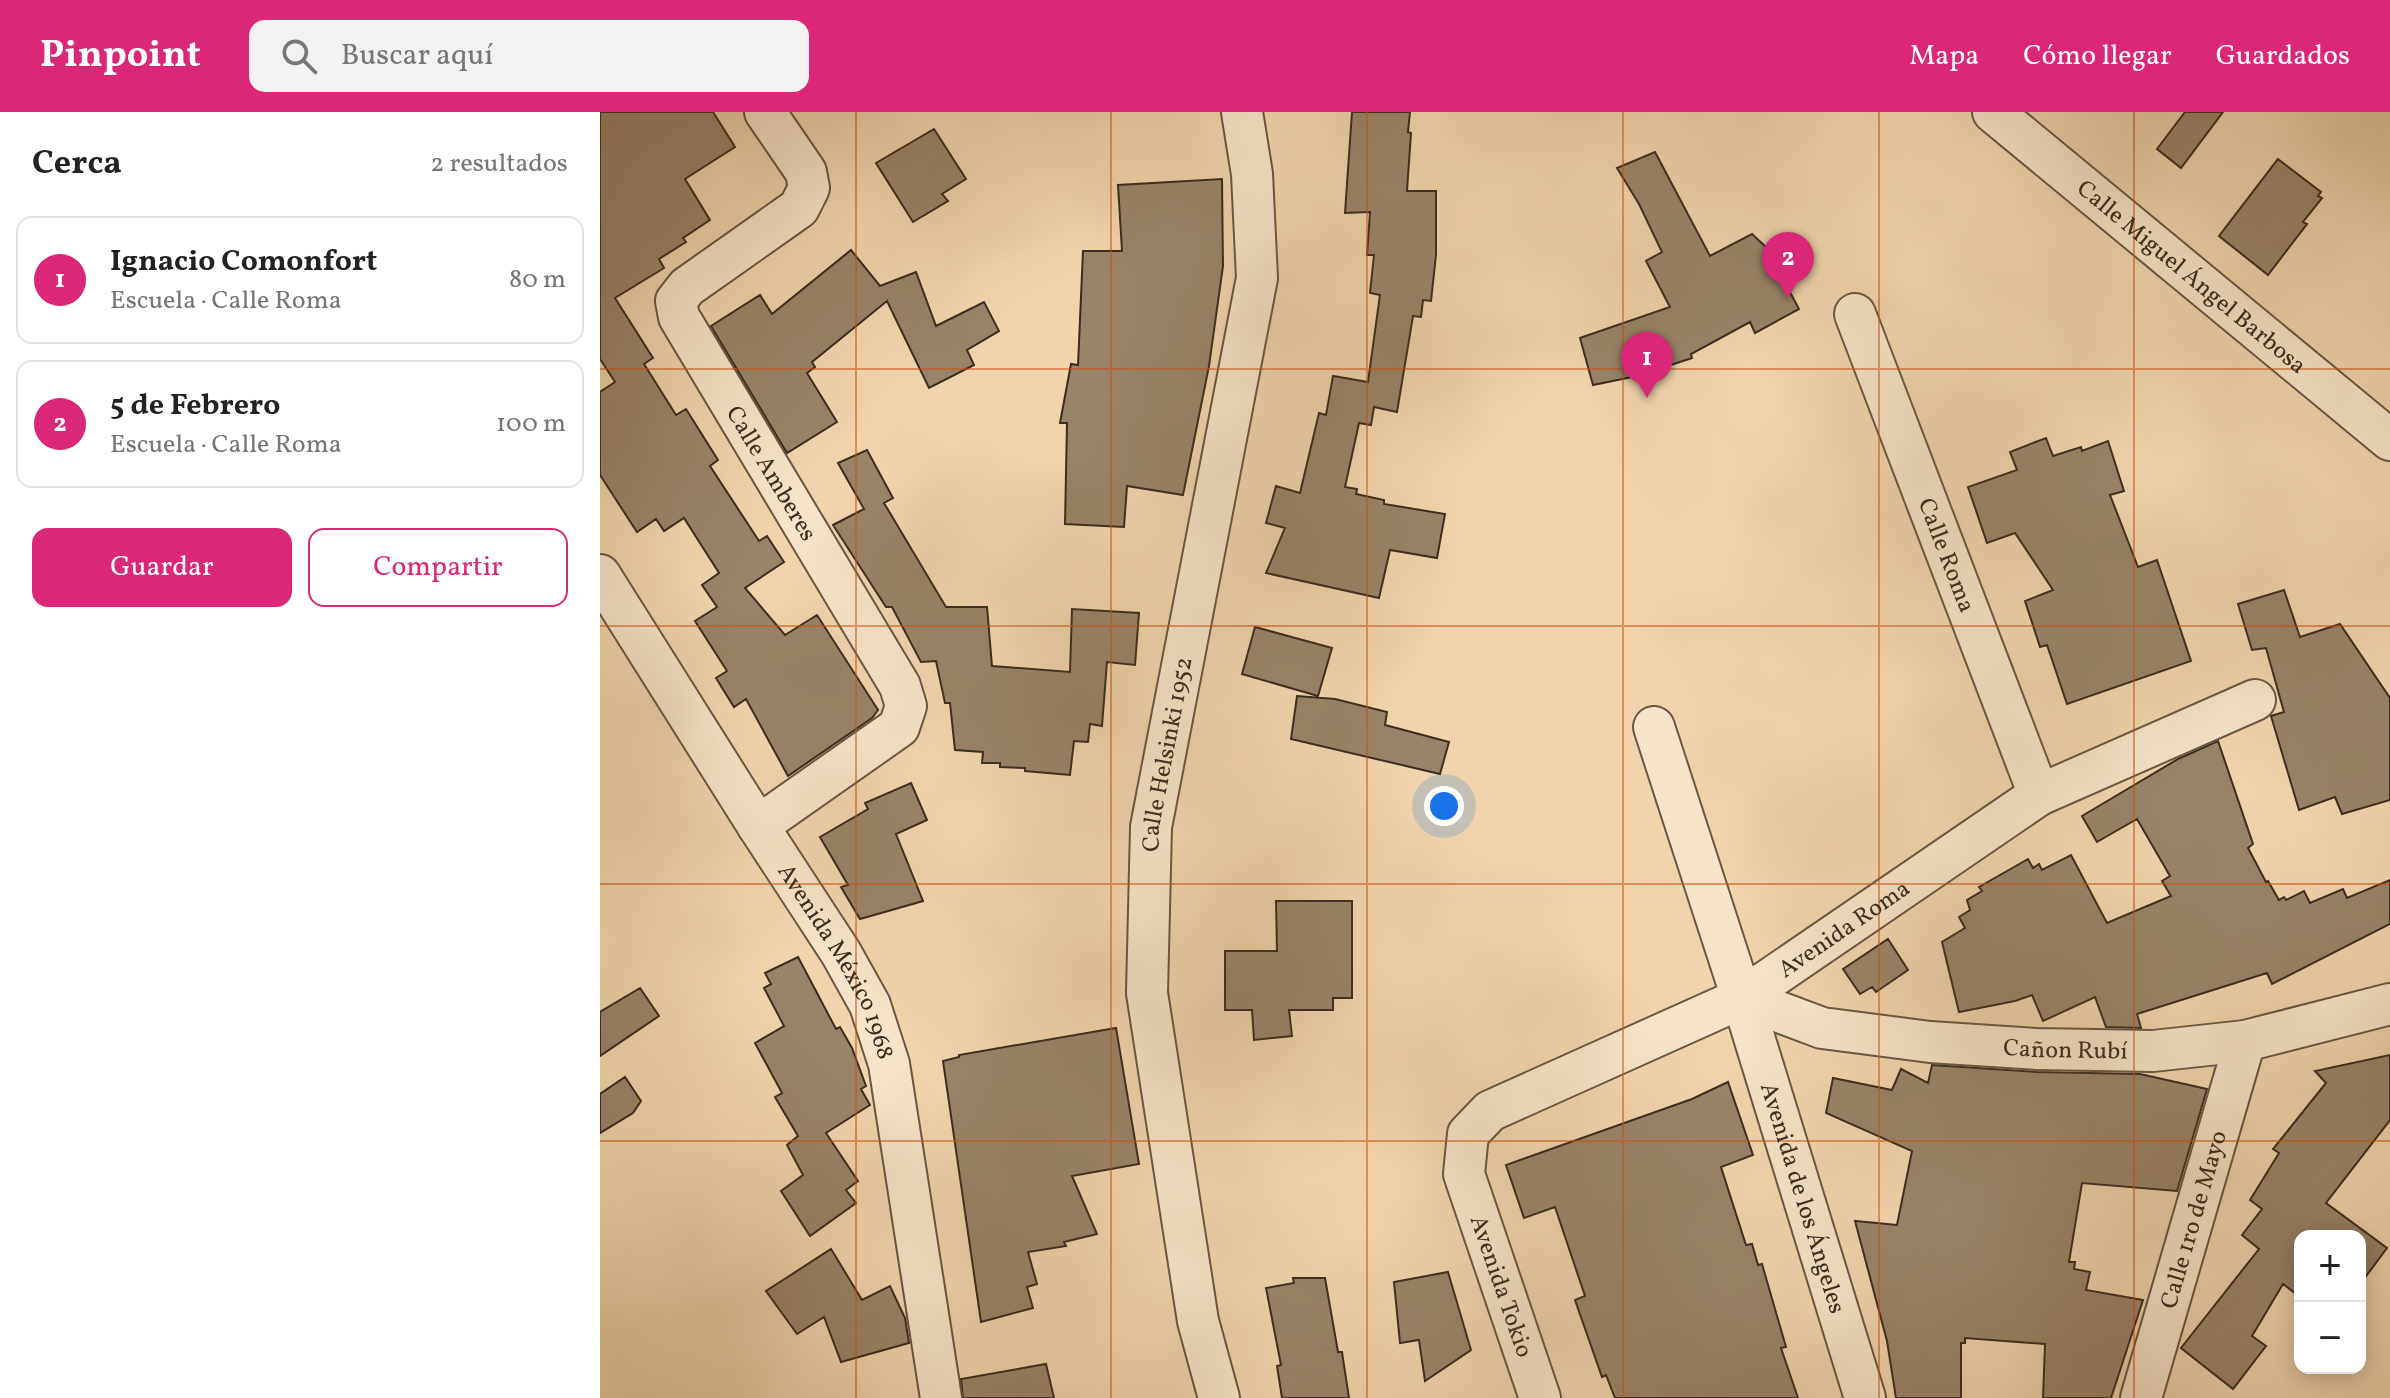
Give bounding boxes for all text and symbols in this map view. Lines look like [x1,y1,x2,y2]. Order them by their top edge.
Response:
search box [249,20,809,92]
text: Pinpoint [40,30,201,83]
icon: search [277,34,321,78]
text: Buscar aquí [341,35,493,77]
text: Mapa [1909,37,1979,76]
text: Cómo llegar [2023,37,2172,76]
text: Guardados [2216,37,2350,76]
text: Cerca [32,141,122,188]
text: 2 resultados [430,146,568,182]
street label: Calle Miguel Ángel Barbosa [2068,173,2313,383]
pin: 2 [1762,232,1814,298]
text: Ignacio Comonfort [110,241,377,283]
text: 1 [55,262,65,298]
text: 80 m [509,262,566,298]
text: Escuela · Calle Roma [110,283,342,319]
pin: 1 [1621,332,1673,398]
text: 5 de Febrero [110,385,280,427]
street label: Calle Amberes [716,400,824,548]
text: 2 [53,406,67,442]
text: 100 m [496,406,566,442]
text: Escuela · Calle Roma [110,427,342,463]
street label: Calle Roma [1908,494,1983,618]
button: Guardar [32,528,292,607]
button: Compartir [308,528,568,607]
street label: Calle Helsinki 1952 [1135,654,1202,852]
your location [1424,786,1464,826]
street label: Avenida México 1968 [768,858,901,1064]
street label: Avenida Roma [1772,873,1918,987]
street label: Cañon Rubí [2002,1032,2128,1070]
street label: Avenida de los Ángeles [1750,1079,1853,1318]
street label: Calle 1ro de Mayo [2153,1127,2237,1313]
street label: Avenida Tokio [1460,1211,1540,1362]
map controls [2294,1230,2366,1374]
button: + [2294,1230,2366,1302]
button: − [2294,1302,2366,1374]

